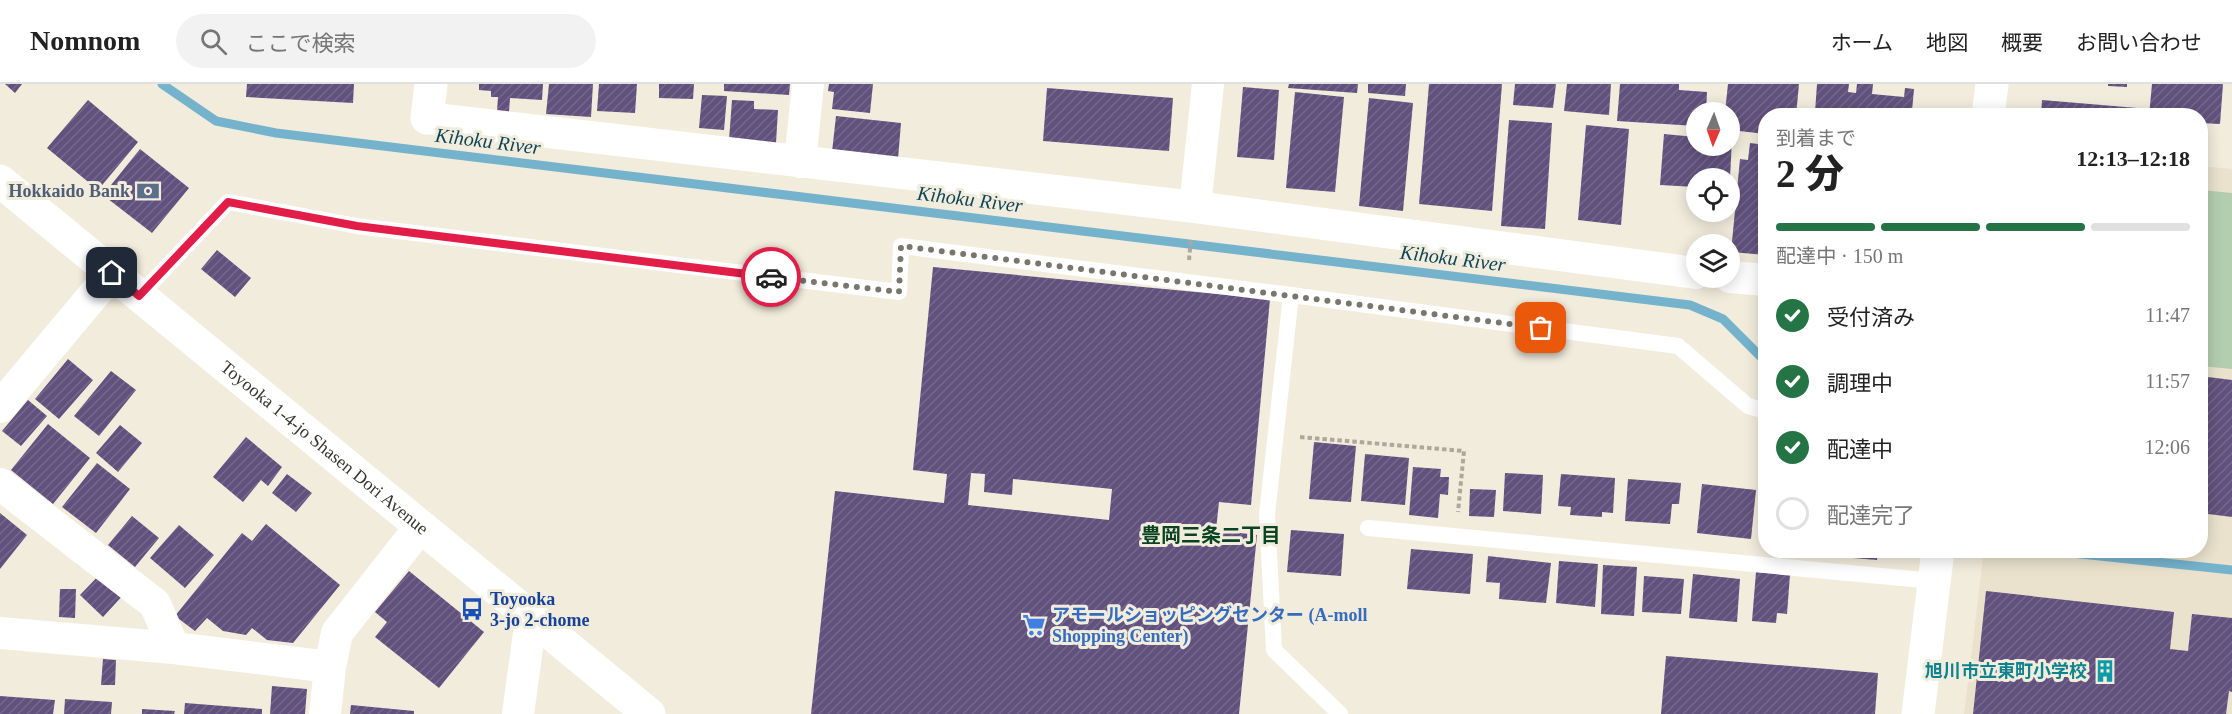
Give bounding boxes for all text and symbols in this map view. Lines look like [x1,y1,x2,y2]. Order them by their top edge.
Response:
search box [176,14,596,68]
text: Nomnom [30,25,140,56]
icon: search [197,25,230,58]
text: ここで検索 [245,31,355,56]
text: ホーム [1831,31,1893,55]
text: 地図 [1926,31,1968,55]
text: 概要 [2001,31,2043,55]
text: お問い合わせ [2076,31,2202,55]
north arrow [1686,102,1740,156]
map controls [1686,102,1740,288]
water label: Kihoku River [433,123,542,158]
text: 到着まで [1776,127,1856,149]
text: 12:13–12:18 [2076,146,2190,171]
text: 2 分 [1776,152,1844,195]
button: locate [1686,168,1740,222]
bank icon: Hokkaido Bank [135,178,161,204]
place label: Hokkaido Bank [8,181,130,201]
water label: Kihoku River [915,181,1024,216]
button: layers [1686,234,1740,288]
water label: Kihoku River [1398,240,1507,275]
text: 配達中 · 150 m [1776,245,1903,267]
pin [86,247,137,298]
courier [741,247,801,307]
icon: home [95,256,128,289]
icon: car [755,261,788,294]
icon: check [1776,299,1809,332]
pin [1515,302,1566,353]
text: 11:47 [2145,304,2190,326]
text: 受付済み [1827,305,1915,330]
icon: bag [1524,311,1557,344]
street label: Toyooka 1-4-jo Shasen Dori Avenue [217,357,432,539]
icon: check [1776,365,1809,398]
text: 11:57 [2145,370,2190,392]
text: 調理中 [1827,371,1893,396]
icon: check [1776,431,1809,464]
text: 12:06 [2144,436,2190,458]
text: 配達中 [1827,437,1893,462]
text: 配達完了 [1827,503,1915,528]
district label: 豊岡三条二丁目 [1141,524,1281,546]
place label: Toyooka 3-jo 2-chome [490,589,589,630]
bus stop icon: Toyooka 3-jo 2-chome [459,596,485,622]
place label: アモールショッピングセンター (A-moll Shopping Center) [1052,605,1367,647]
supermarket icon: アモールショッピングセンター (A-moll Shopping Center) [1021,612,1047,638]
building icon: 旭川市立東町小学校 [2092,658,2118,684]
place label: 旭川市立東町小学校 [1925,661,2087,681]

